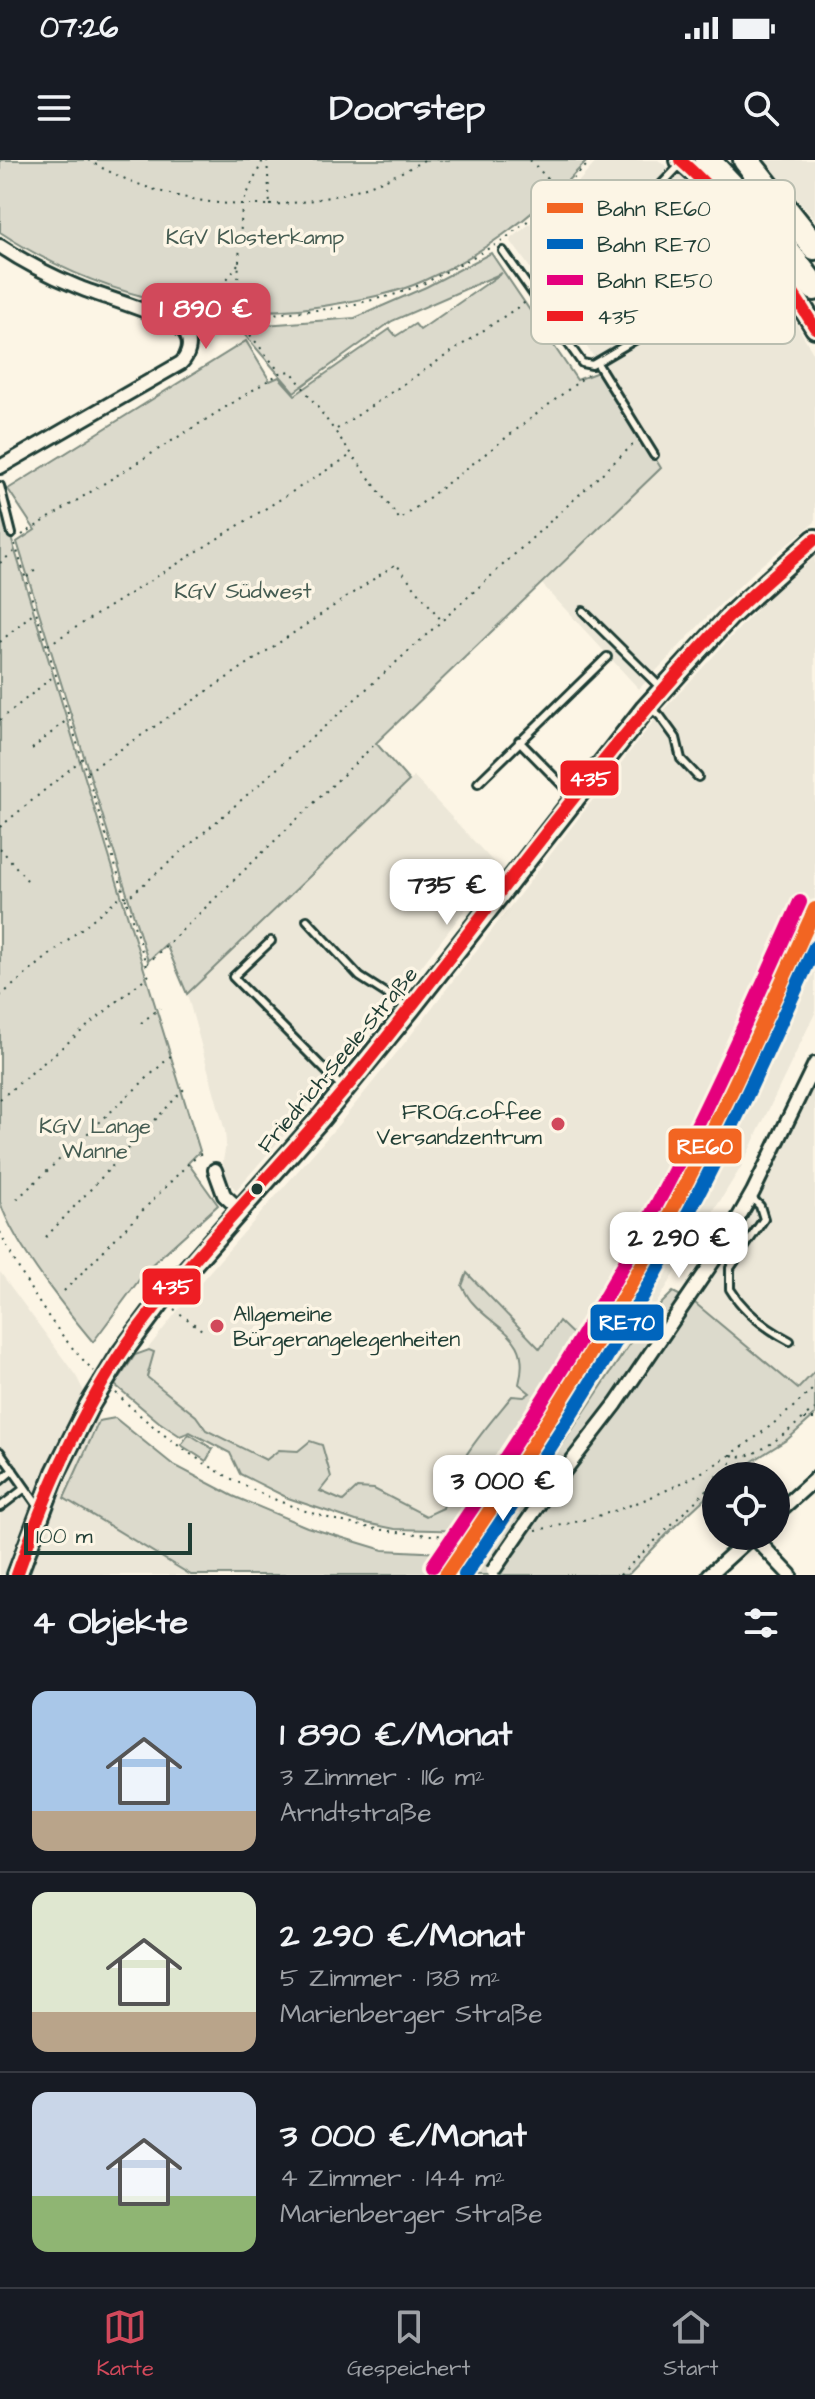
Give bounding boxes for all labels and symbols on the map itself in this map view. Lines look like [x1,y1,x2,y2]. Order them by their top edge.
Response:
legend [531,180,795,344]
text: Bahn RE60 [597,194,711,225]
park label: KGV Klosterkamp [166,222,344,253]
text: Bahn RE70 [597,230,711,261]
text: Bahn RE50 [597,266,713,297]
pin: 1 890 € [132,283,280,351]
text: 435 [597,302,639,333]
park label: KGV Südwest [174,576,312,607]
line badge: 435 [559,759,620,797]
text: 435 [569,764,611,795]
pin: 735 € [391,859,503,927]
street label: Friedrich-Seele-Straße [251,960,426,1160]
place label: FROG.coffee Versandzentrum [377,1097,542,1153]
park label: KGV Lange Wanne [39,1111,151,1167]
marker: FROG.coffee Versandzentrum [549,1115,567,1133]
line badge: RE60 [667,1127,743,1165]
text: RE60 [677,1132,733,1163]
unlabelled marker [249,1181,265,1197]
pin: 2 290 € [605,1212,753,1280]
line badge: 435 [141,1267,202,1306]
text: 435 [151,1272,193,1303]
place label: Allgemeine Bürgerangelegenheiten [233,1299,460,1356]
line badge: RE70 [589,1303,665,1342]
text: RE70 [599,1308,655,1339]
marker: Allgemeine Bürgerangelegenheiten [208,1317,226,1335]
pin: 3 000 € [429,1455,577,1523]
scale bar [24,1519,192,1555]

